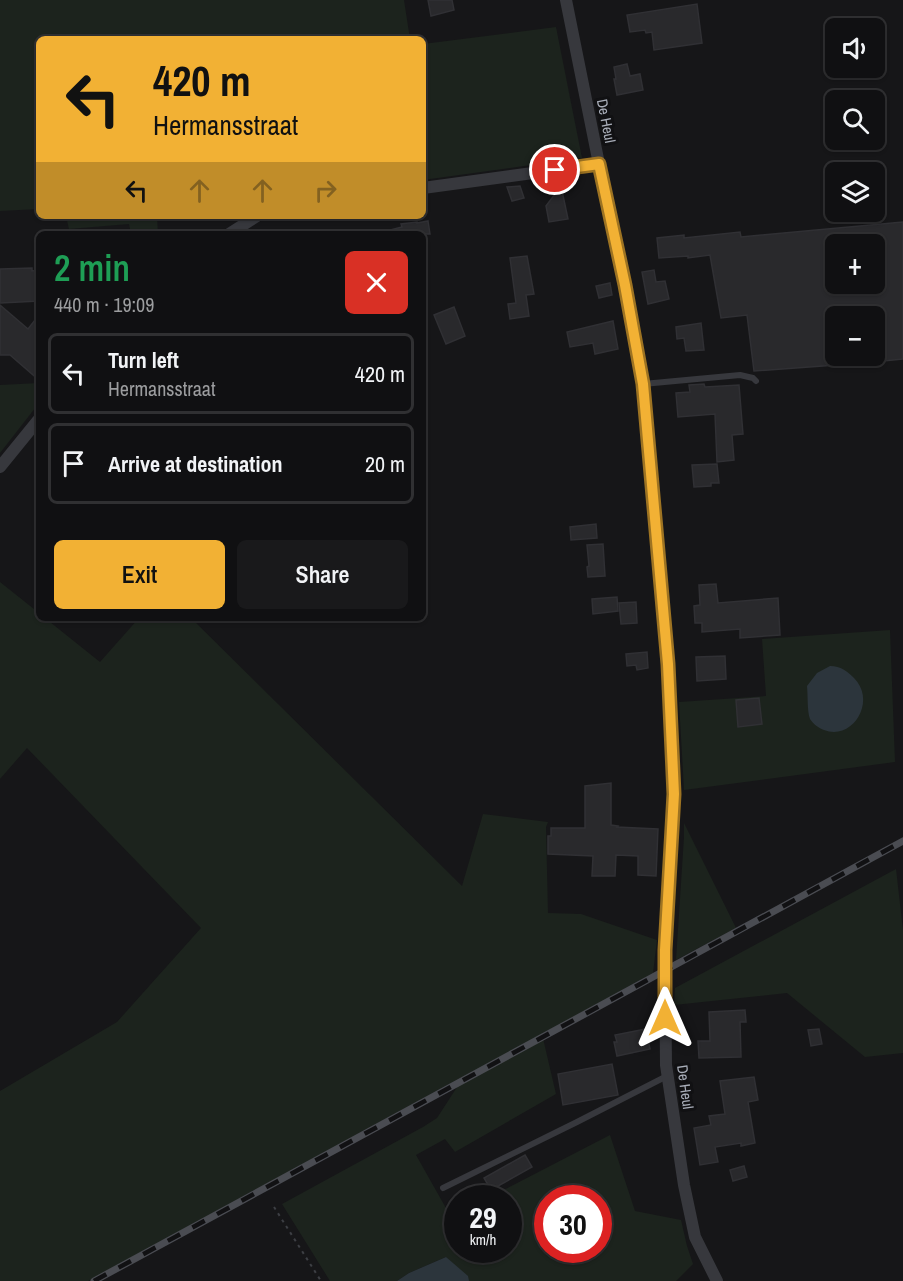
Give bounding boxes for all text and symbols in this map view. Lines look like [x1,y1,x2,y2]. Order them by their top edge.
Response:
map controls [825,18,885,366]
button: sound [825,18,885,78]
text: 420 m [153,53,251,109]
icon: left [54,60,132,138]
button: search [825,90,885,150]
street label: De Heul [592,97,621,145]
text: Hermansstraat [153,107,298,143]
pin [529,144,580,195]
icon: arrive [538,153,571,186]
button: layers [825,162,885,222]
icon: left [120,174,153,207]
icon: ahead [183,174,216,207]
icon: ahead [246,174,279,207]
icon: right [309,174,342,207]
button: + [825,234,885,294]
text: 2 min [54,244,130,292]
button: close [345,251,408,314]
text: 440 m · 19:09 [54,291,154,318]
button: − [825,306,885,366]
text: Turn left [108,345,179,375]
icon: left [57,357,90,390]
text: 420 m [355,359,405,389]
text: Hermansstraat [108,375,216,402]
icon: arrive [57,447,90,480]
text: Arrive at destination [108,449,282,479]
text: 20 m [365,449,405,479]
button: Exit [54,540,225,609]
button: Share [237,540,408,609]
position arrow [633,986,697,1050]
street label: De Heul [672,1063,699,1110]
speed limit sign: 30 [534,1185,612,1263]
text: 29 [469,1197,497,1237]
text: km/h [470,1229,496,1250]

